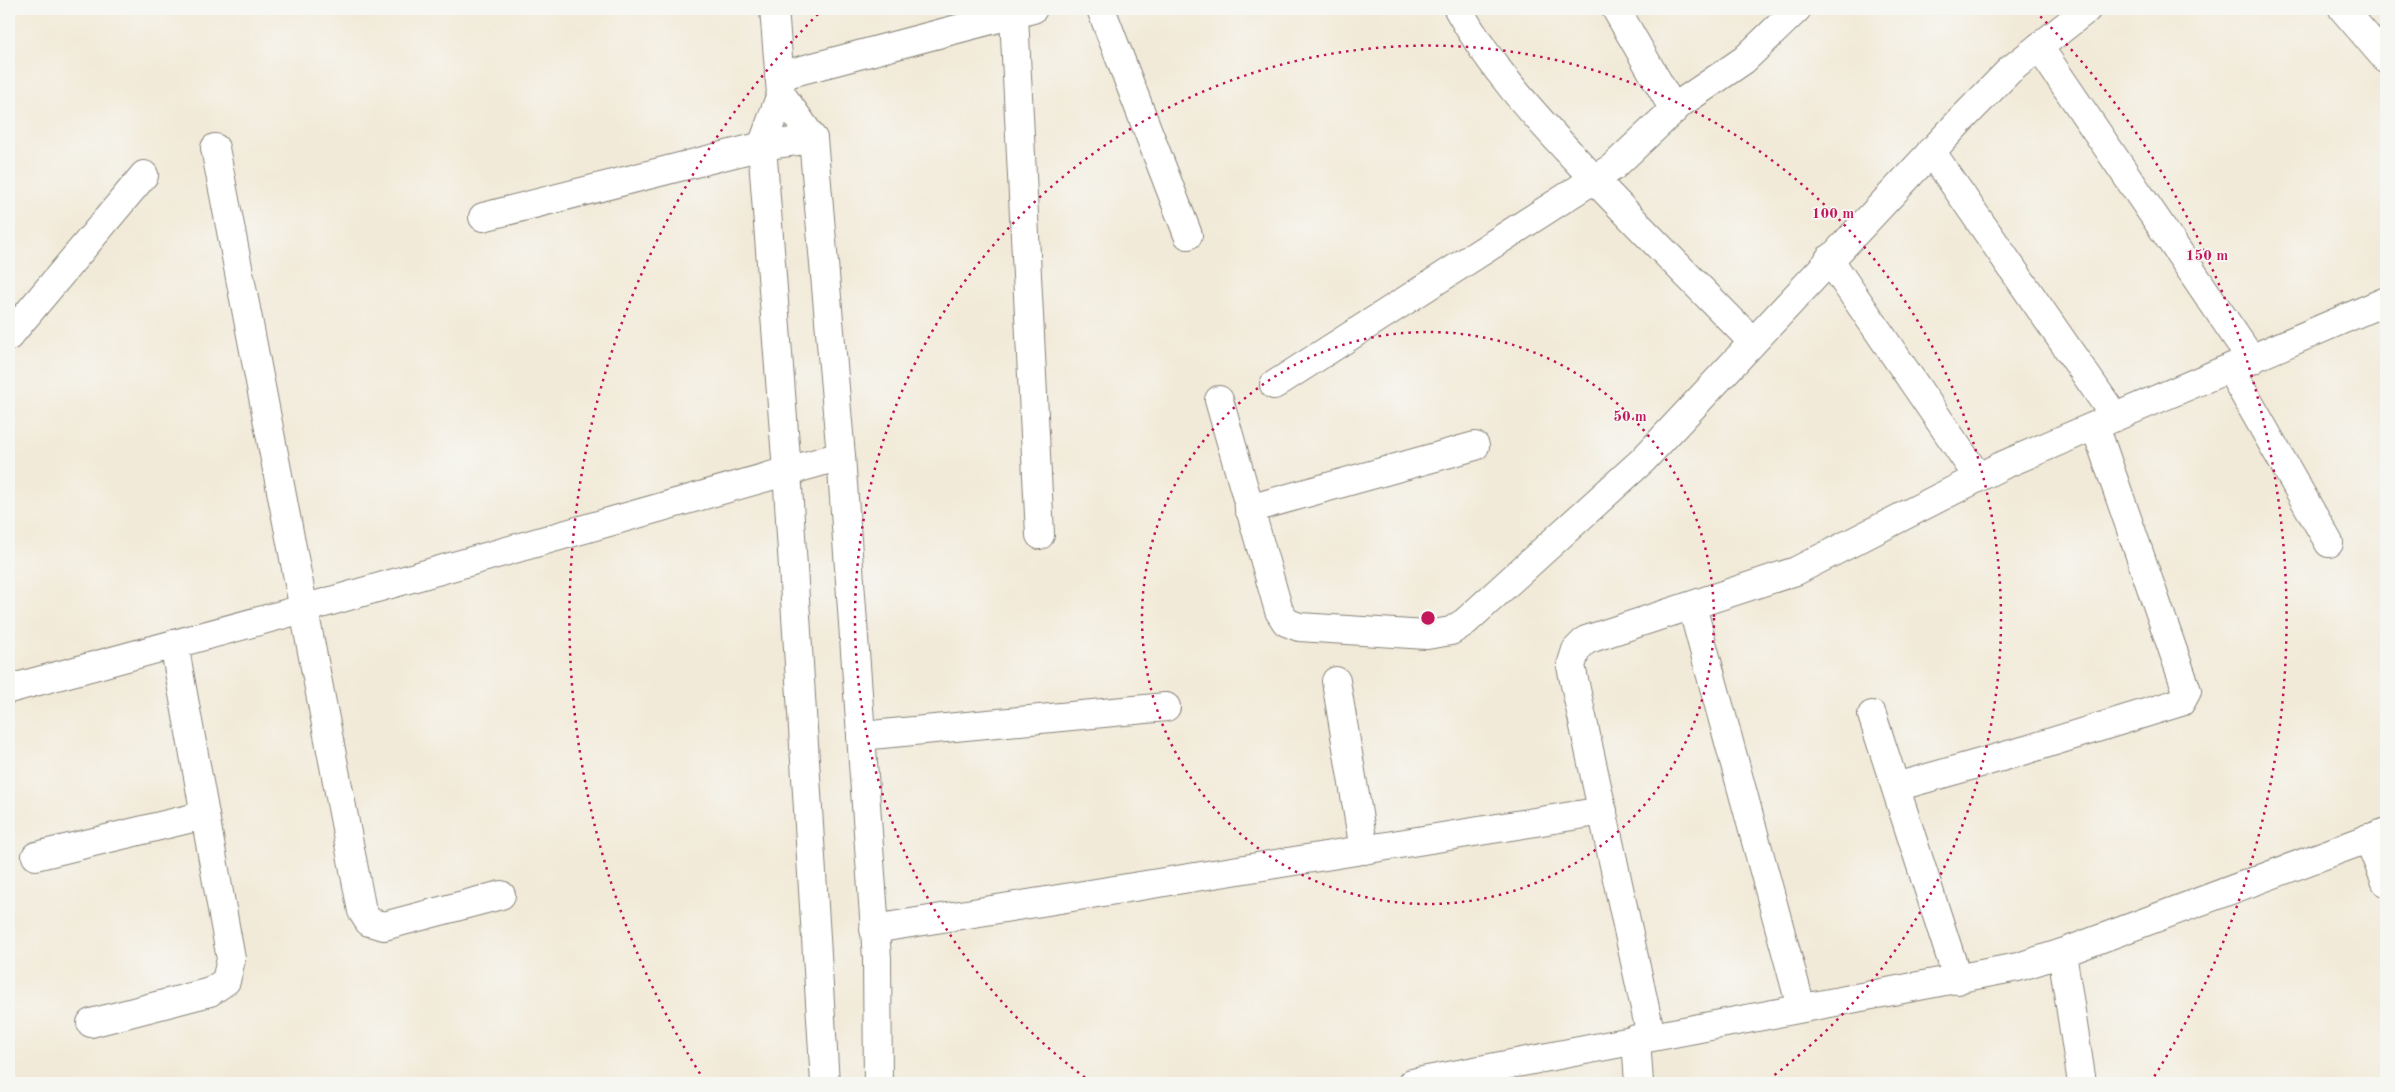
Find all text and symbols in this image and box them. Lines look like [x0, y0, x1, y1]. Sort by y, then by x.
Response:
text: 100 m [1812, 207, 1854, 222]
text: 150 m [2186, 249, 2228, 264]
text: 50 m [1613, 410, 1647, 425]
centre of rings [1419, 609, 1437, 627]

